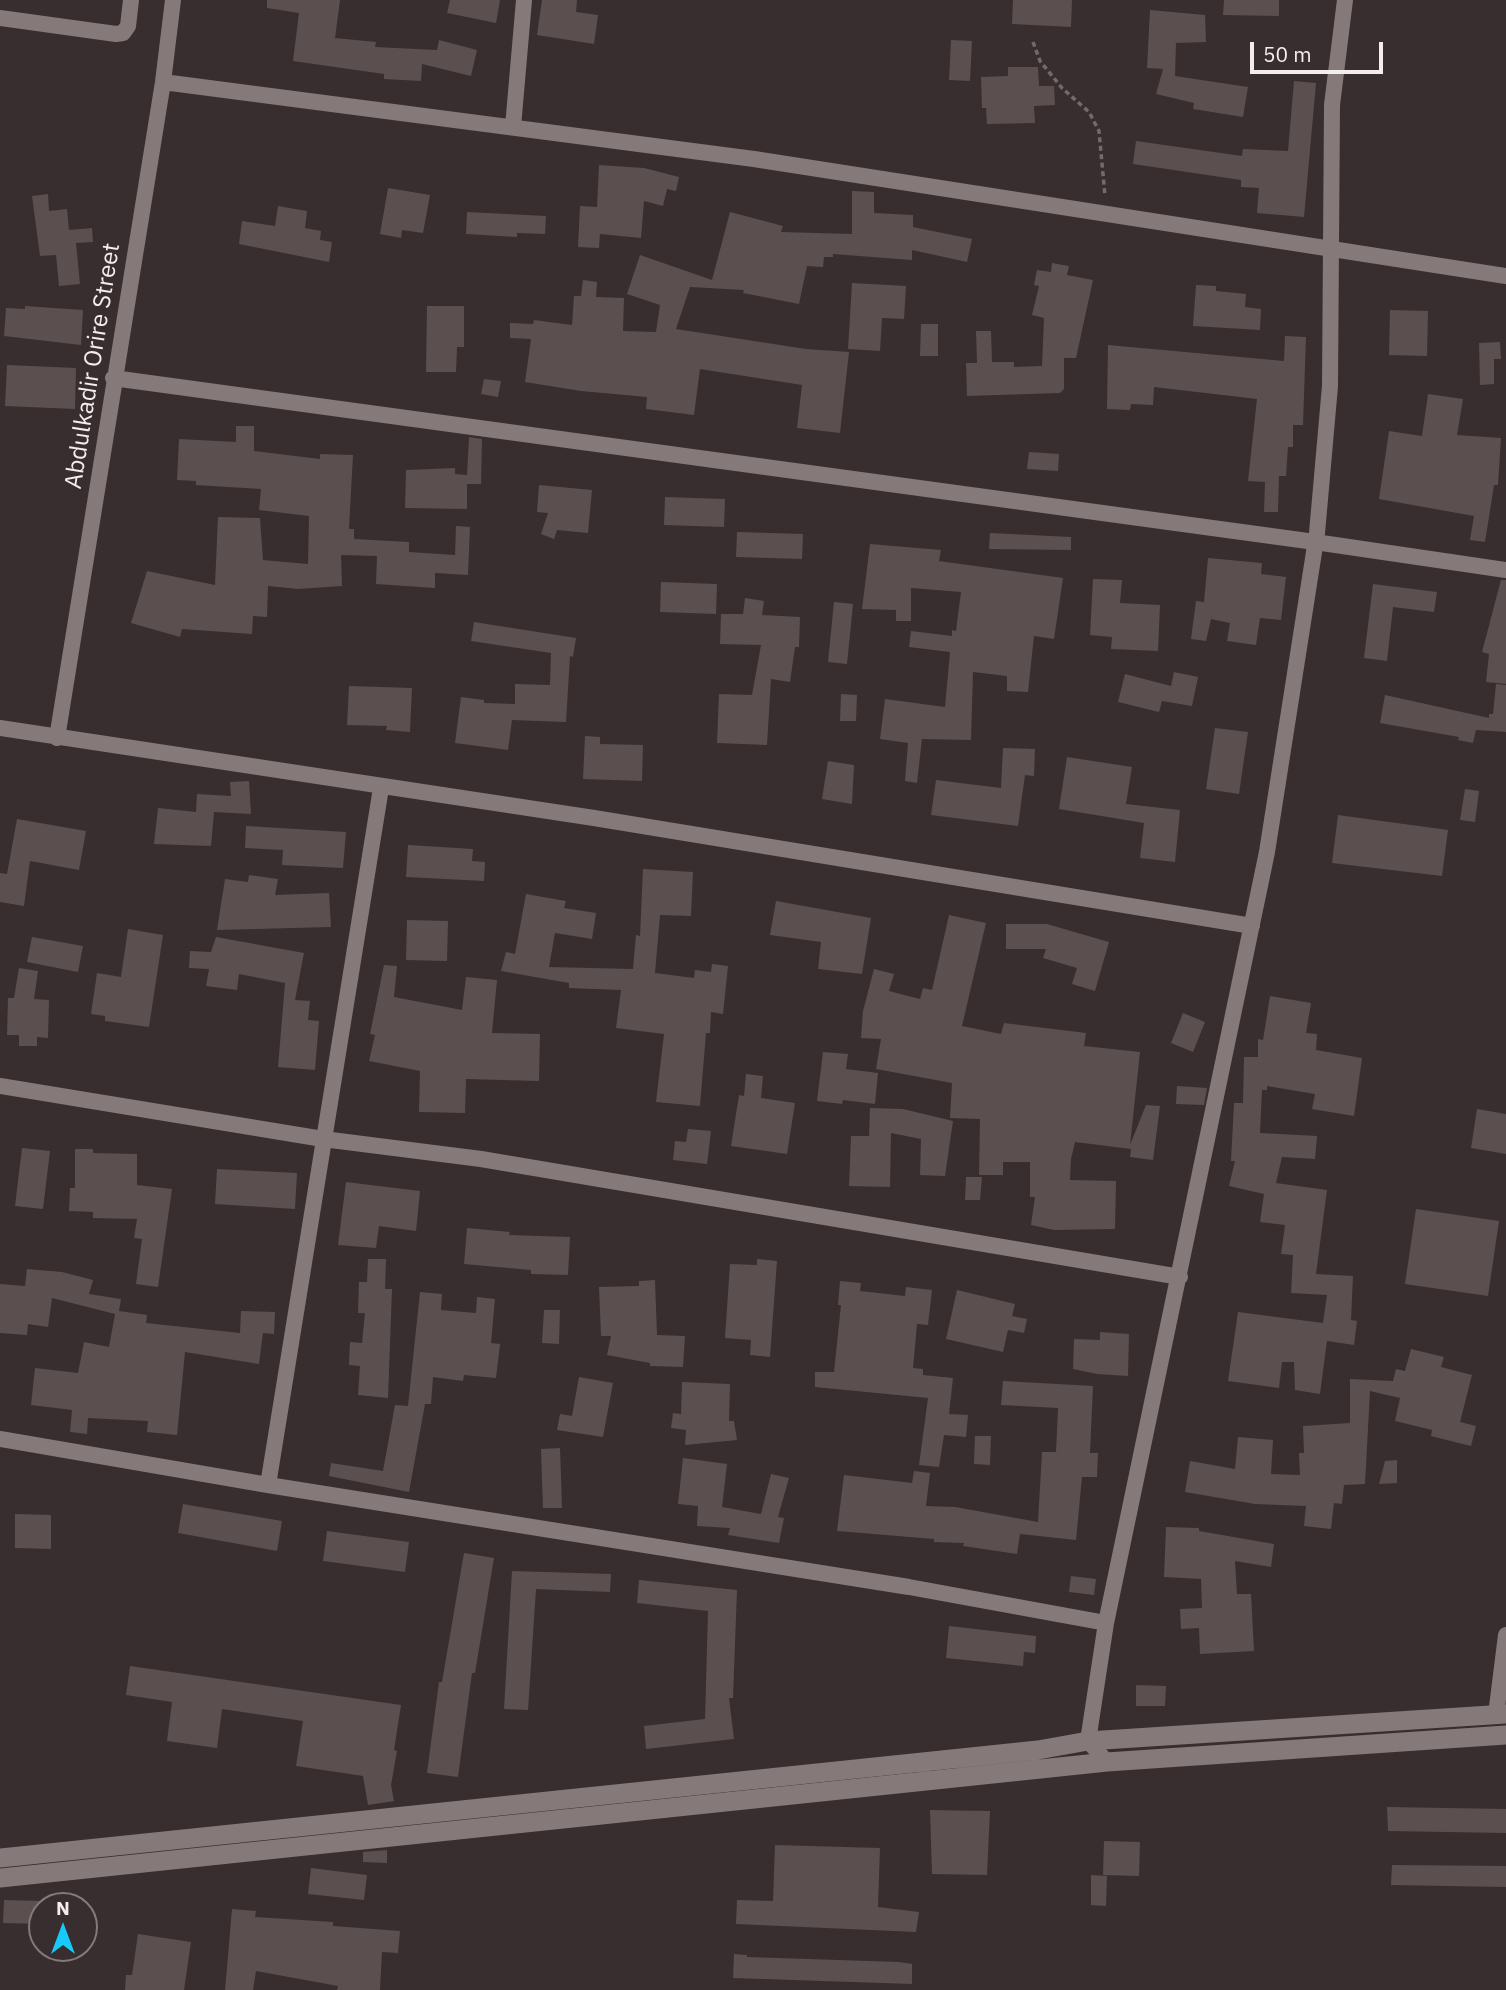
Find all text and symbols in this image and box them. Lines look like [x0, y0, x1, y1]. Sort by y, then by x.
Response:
scale bar [1254, 28, 1387, 72]
text: 50 m [1263, 40, 1312, 68]
street label: Abdulkadir Orire Street [59, 241, 127, 491]
north arrow [28, 1892, 98, 1962]
text: N [56, 1896, 70, 1920]

